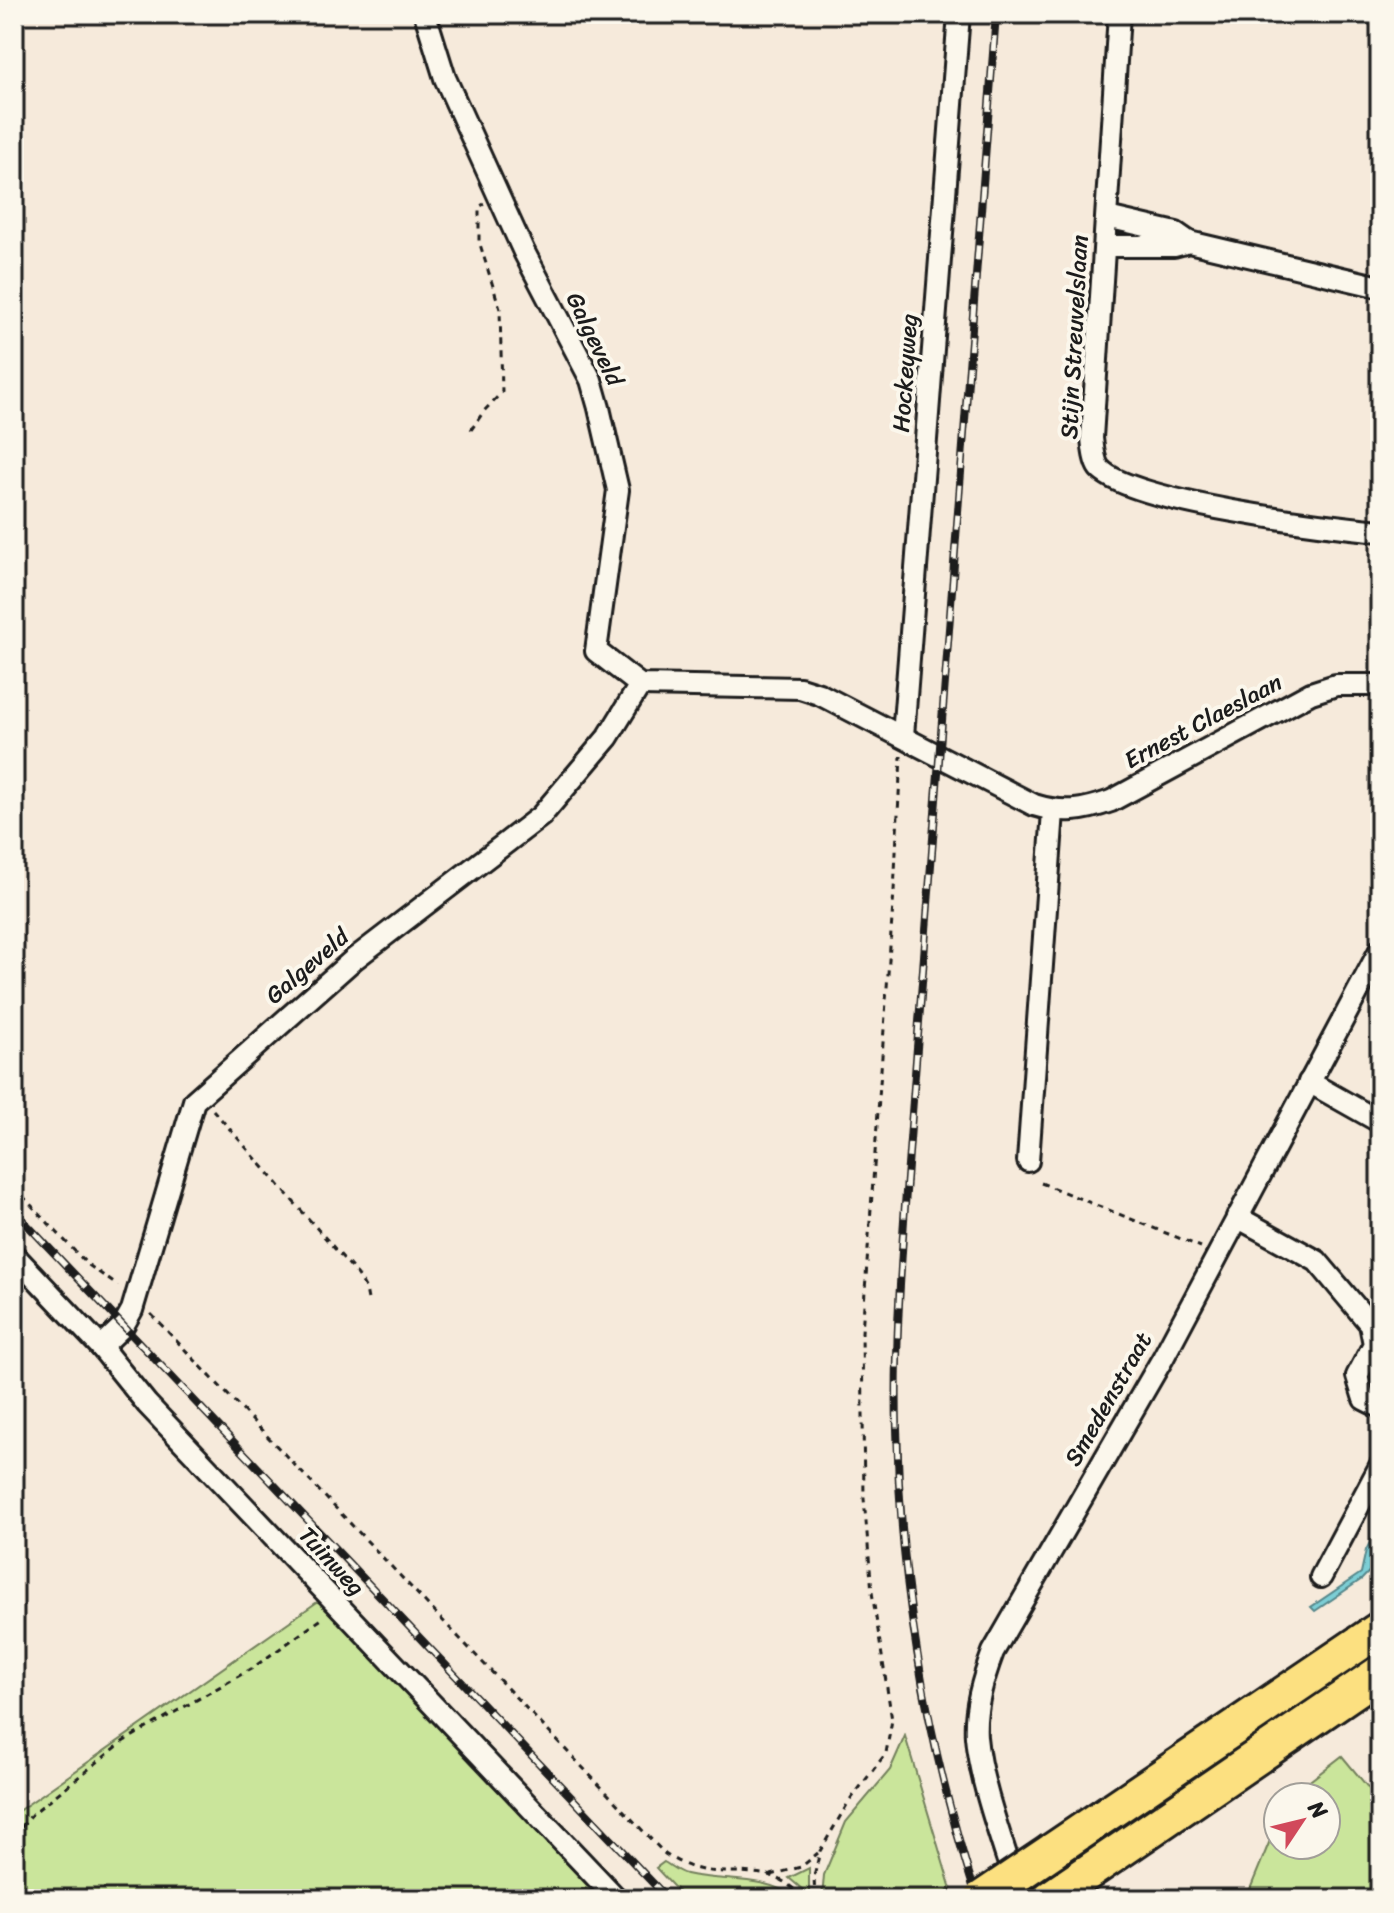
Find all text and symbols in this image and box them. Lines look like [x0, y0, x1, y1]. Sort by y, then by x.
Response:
street label: Stijn Streuvelslaan [1048, 234, 1100, 440]
street label: Galgeveld [554, 285, 636, 395]
street label: Hockeyweg [880, 312, 930, 434]
street label: Ernest Claeslaan [1116, 662, 1290, 780]
street label: Galgeveld [255, 916, 360, 1015]
street label: Smedenstraat [1052, 1324, 1164, 1474]
street label: Tuinweg [288, 1516, 376, 1606]
north arrow [1262, 1781, 1342, 1861]
text: N [1297, 1792, 1339, 1828]

